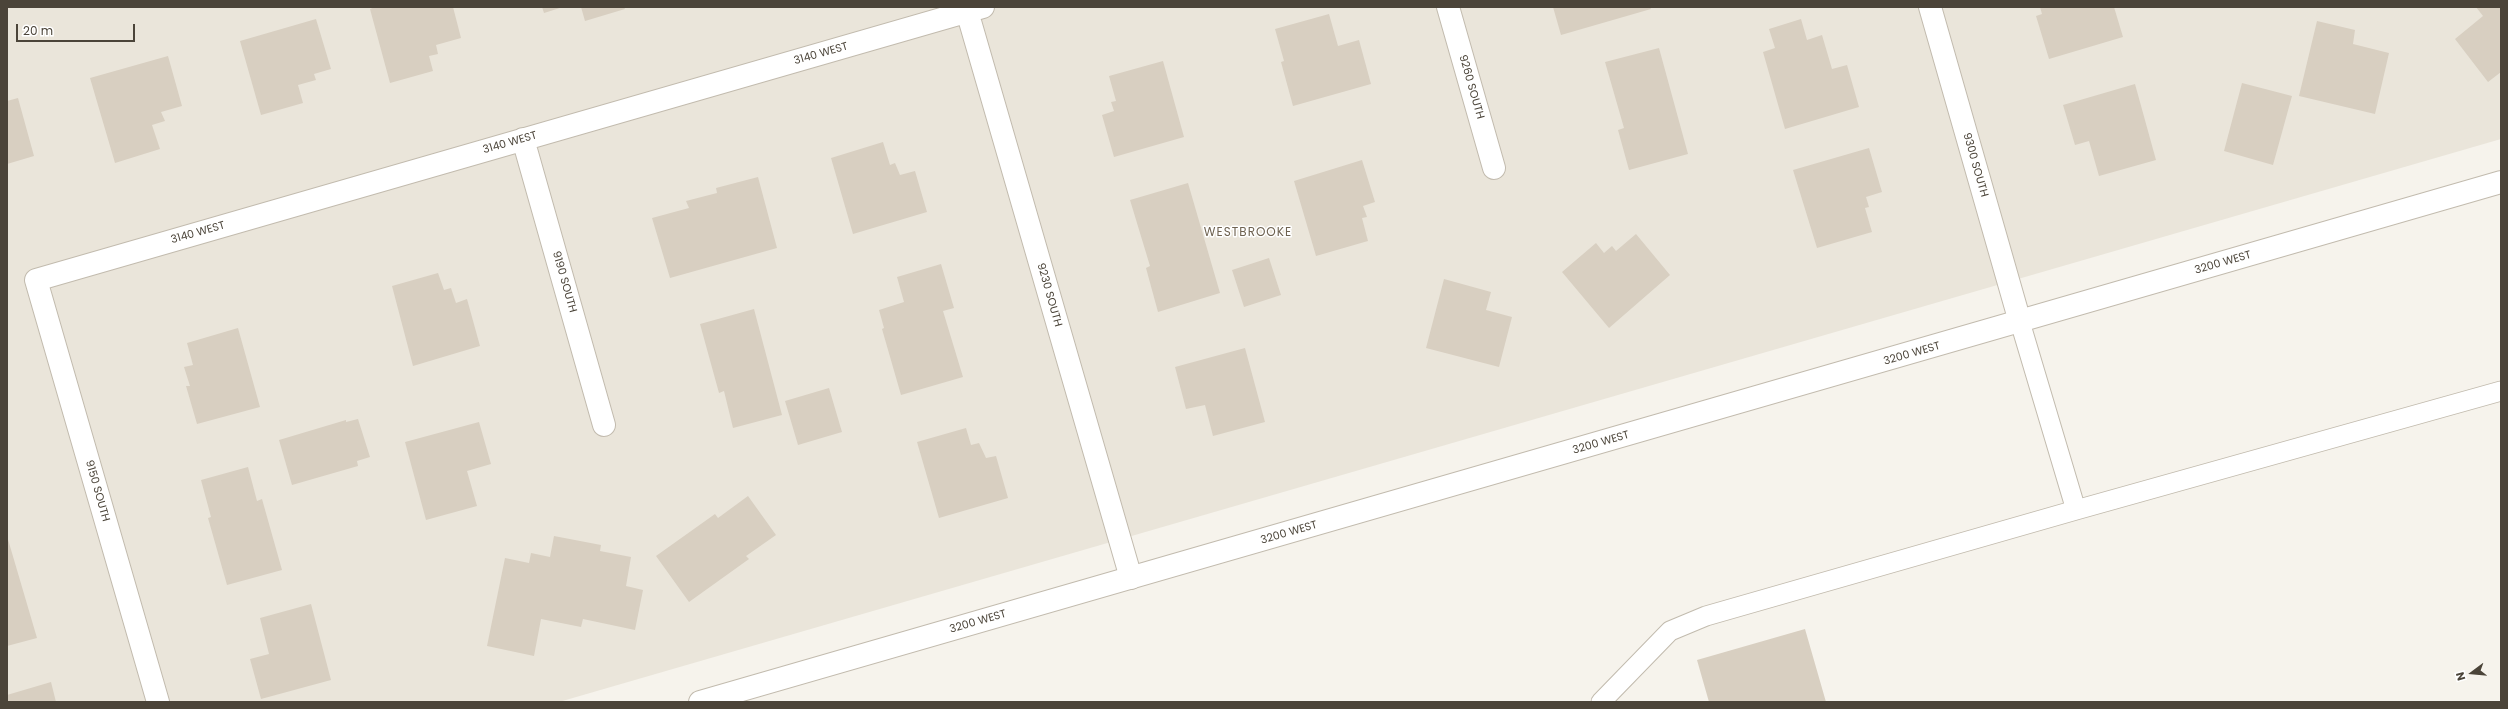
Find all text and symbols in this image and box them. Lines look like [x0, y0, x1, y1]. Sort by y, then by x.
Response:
scale bar [18, 16, 137, 42]
text: 20 m [23, 22, 53, 39]
street label: 3140 WEST [792, 40, 850, 68]
street label: 9260 SOUTH [1456, 53, 1486, 121]
street label: 3140 WEST [481, 129, 539, 157]
street label: 9300 SOUTH [1960, 131, 1990, 199]
street label: 3140 WEST [169, 219, 227, 247]
district label: WESTBROOKE [1204, 226, 1292, 240]
street label: 3200 WEST [2193, 249, 2253, 277]
street label: 9190 SOUTH [549, 250, 579, 314]
street label: 9230 SOUTH [1034, 262, 1064, 328]
street label: 3200 WEST [1882, 340, 1942, 368]
street label: 3200 WEST [1571, 429, 1631, 457]
street label: 9150 SOUTH [82, 459, 112, 523]
street label: 3200 WEST [1259, 519, 1319, 547]
street label: 3200 WEST [948, 608, 1008, 636]
north arrow [2452, 653, 2492, 693]
text: N [2452, 670, 2469, 682]

